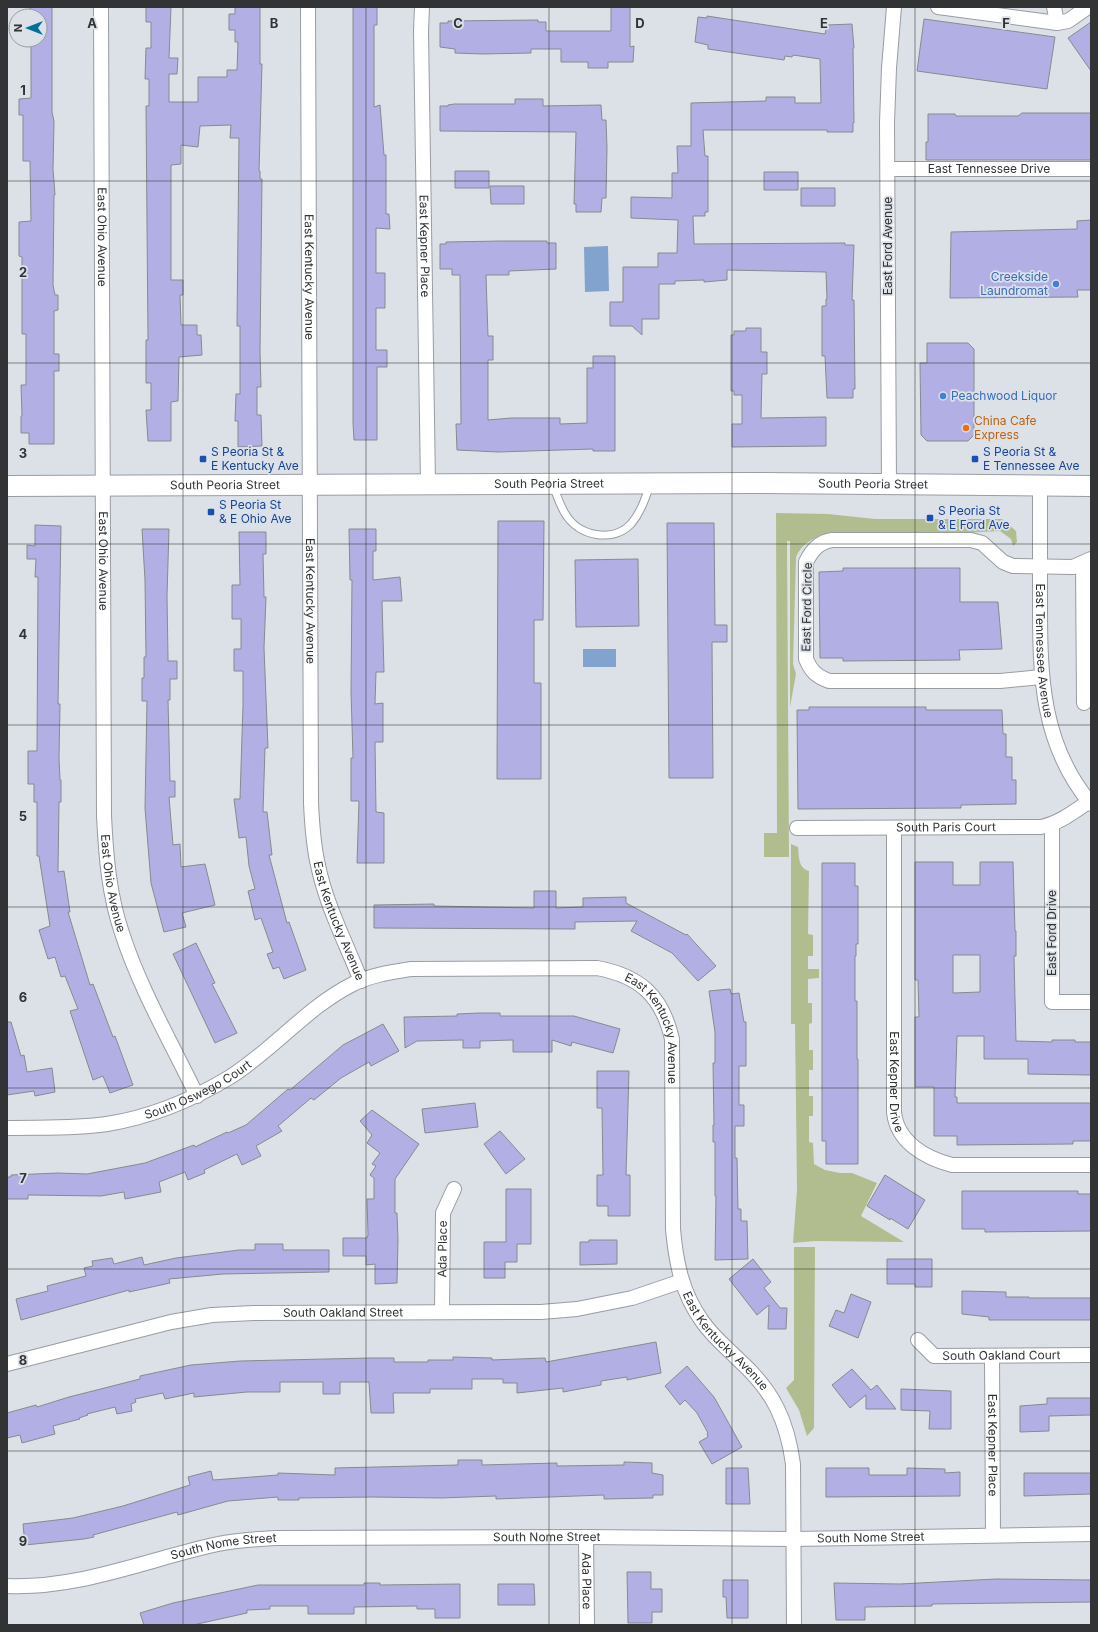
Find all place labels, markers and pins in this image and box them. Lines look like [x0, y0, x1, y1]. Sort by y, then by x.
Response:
place label: Creekside Laundromat [980, 269, 1048, 298]
marker: Creekside Laundromat [1051, 279, 1061, 289]
place label: Peachwood Liquor [951, 388, 1057, 403]
marker: Peachwood Liquor [938, 391, 948, 401]
place label: China Cafe Express [974, 413, 1037, 442]
marker: China Cafe Express [961, 423, 971, 433]
place label: S Peoria St & E Kentucky Ave [211, 444, 299, 473]
place label: S Peoria St & E Tennessee Ave [983, 444, 1080, 473]
marker: S Peoria St & E Kentucky Ave [198, 454, 208, 464]
marker: S Peoria St & E Tennessee Ave [970, 454, 980, 464]
place label: S Peoria St & E Ohio Ave [219, 497, 291, 526]
place label: S Peoria St & E Ford Ave [938, 503, 1010, 532]
marker: S Peoria St & E Ohio Ave [206, 507, 216, 517]
marker: S Peoria St & E Ford Ave [925, 513, 935, 523]

